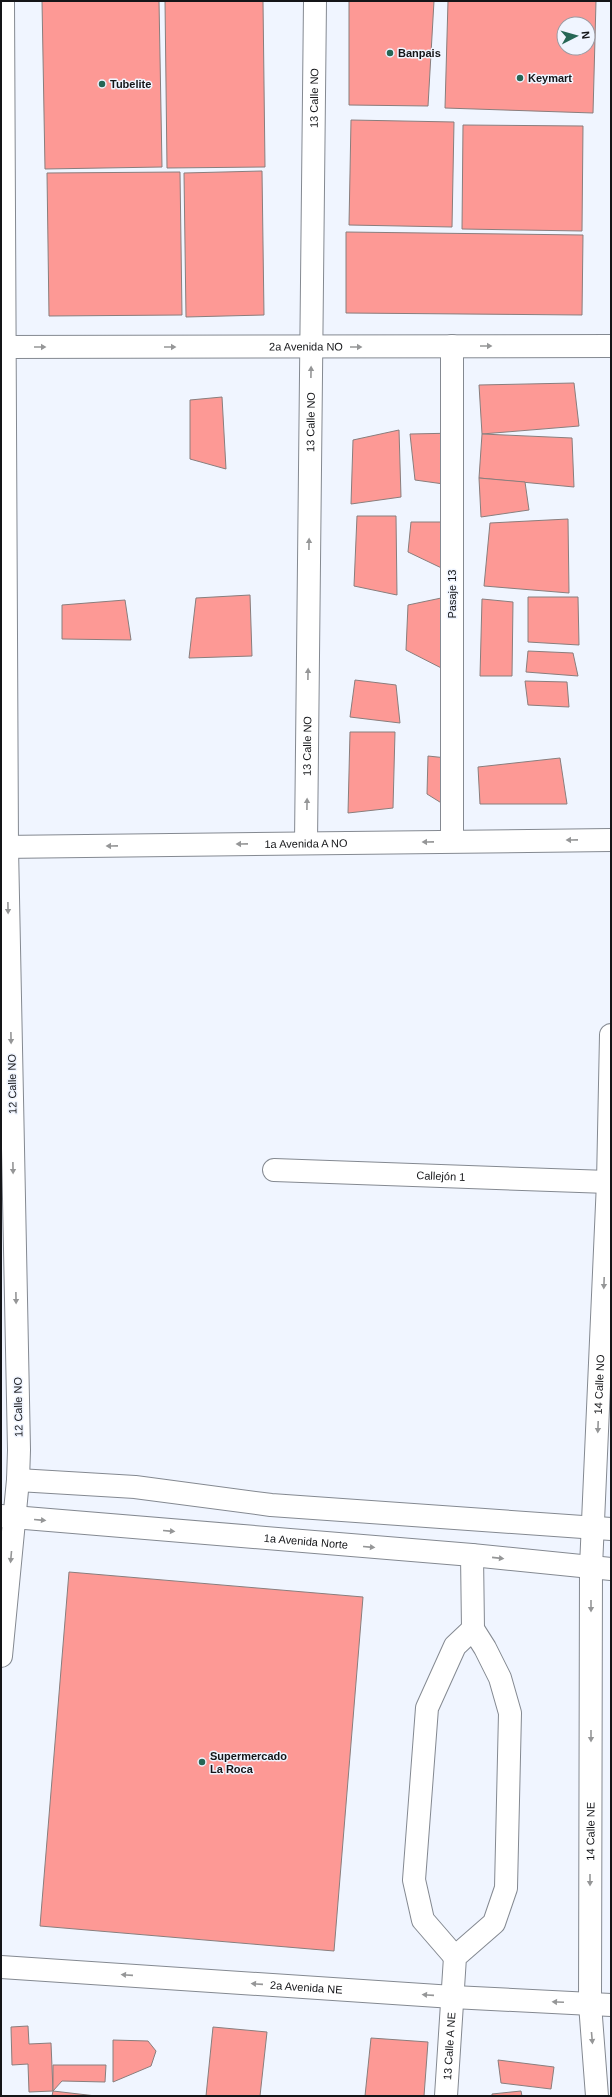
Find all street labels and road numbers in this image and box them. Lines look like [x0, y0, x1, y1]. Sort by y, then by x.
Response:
street label: 13 Calle NO [308, 68, 320, 128]
street label: 2a Avenida NO [269, 340, 343, 353]
street label: 13 Calle NO [304, 392, 317, 452]
street label: Pasaje 13 [446, 570, 458, 618]
street label: 13 Calle NO [301, 716, 313, 776]
street label: 1a Avenida A NO [264, 837, 348, 850]
street label: 12 Calle NO [5, 1054, 19, 1114]
street label: Callejón 1 [416, 1169, 466, 1183]
street label: 14 Calle NO [592, 1354, 606, 1415]
street label: 12 Calle NO [11, 1377, 25, 1437]
street label: 1a Avenida Norte [263, 1532, 348, 1551]
street label: 14 Calle NE [584, 1802, 596, 1861]
street label: 2a Avenida NE [270, 1979, 343, 1996]
street label: 13 Calle A NE [441, 2012, 457, 2080]

